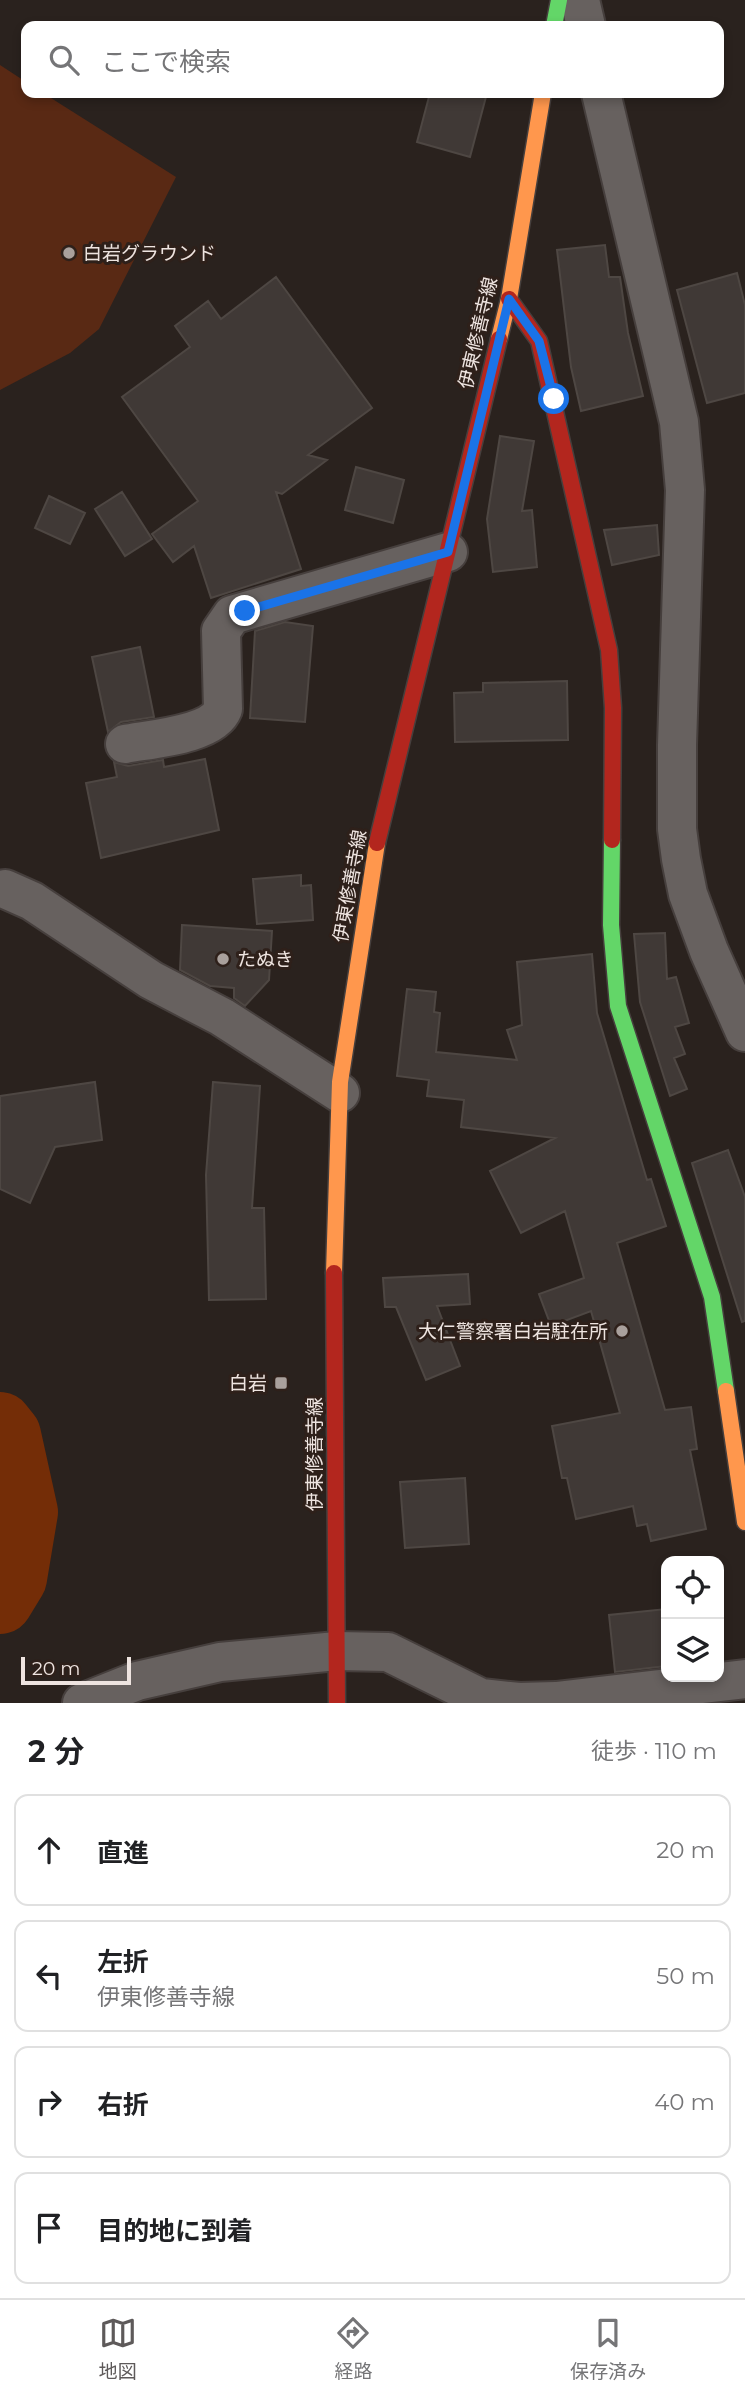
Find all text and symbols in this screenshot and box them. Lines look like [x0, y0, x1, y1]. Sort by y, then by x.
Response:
search box [21, 21, 724, 98]
icon: search [45, 41, 83, 79]
text: ここで検索 [101, 46, 231, 78]
place label: 白岩グラウンド [83, 242, 216, 265]
marker: 白岩グラウンド [61, 245, 77, 261]
street label: 伊東修善寺線 [454, 275, 502, 391]
route start [538, 383, 569, 414]
route end [229, 595, 260, 626]
street label: 伊東修善寺線 [329, 828, 371, 944]
place label: たぬき [237, 948, 294, 971]
marker: たぬき [215, 951, 231, 967]
place label: 大仁警察署白岩駐在所 [418, 1320, 608, 1343]
marker: 大仁警察署白岩駐在所 [614, 1323, 630, 1339]
place label: 白岩 [229, 1372, 267, 1395]
marker: 白岩 [273, 1375, 289, 1391]
street label: 伊東修善寺線 [303, 1397, 326, 1511]
map controls [661, 1556, 724, 1682]
button: locate [661, 1556, 724, 1619]
button: layers [661, 1619, 724, 1682]
scale bar [21, 1654, 131, 1686]
text: 20 m [32, 1657, 80, 1680]
text: 2 分 [28, 1733, 84, 1770]
text: 徒歩 · 110 m [591, 1737, 717, 1765]
icon: ahead [30, 1831, 68, 1869]
text: 20 m [656, 1836, 715, 1864]
text: 直進 [97, 1837, 149, 1869]
text: 左折 [97, 1946, 149, 1978]
icon: left [30, 1957, 68, 1995]
text: 50 m [656, 1962, 715, 1990]
text: 伊東修善寺線 [97, 1983, 235, 2011]
icon: right [30, 2083, 68, 2121]
text: 40 m [654, 2088, 715, 2116]
text: 右折 [97, 2089, 149, 2121]
icon: arrive [30, 2209, 68, 2247]
text: 目的地に到着 [97, 2215, 253, 2247]
tab: 地図 [99, 2314, 137, 2383]
tab: 経路 [334, 2314, 372, 2383]
tab: 保存済み [570, 2314, 646, 2383]

